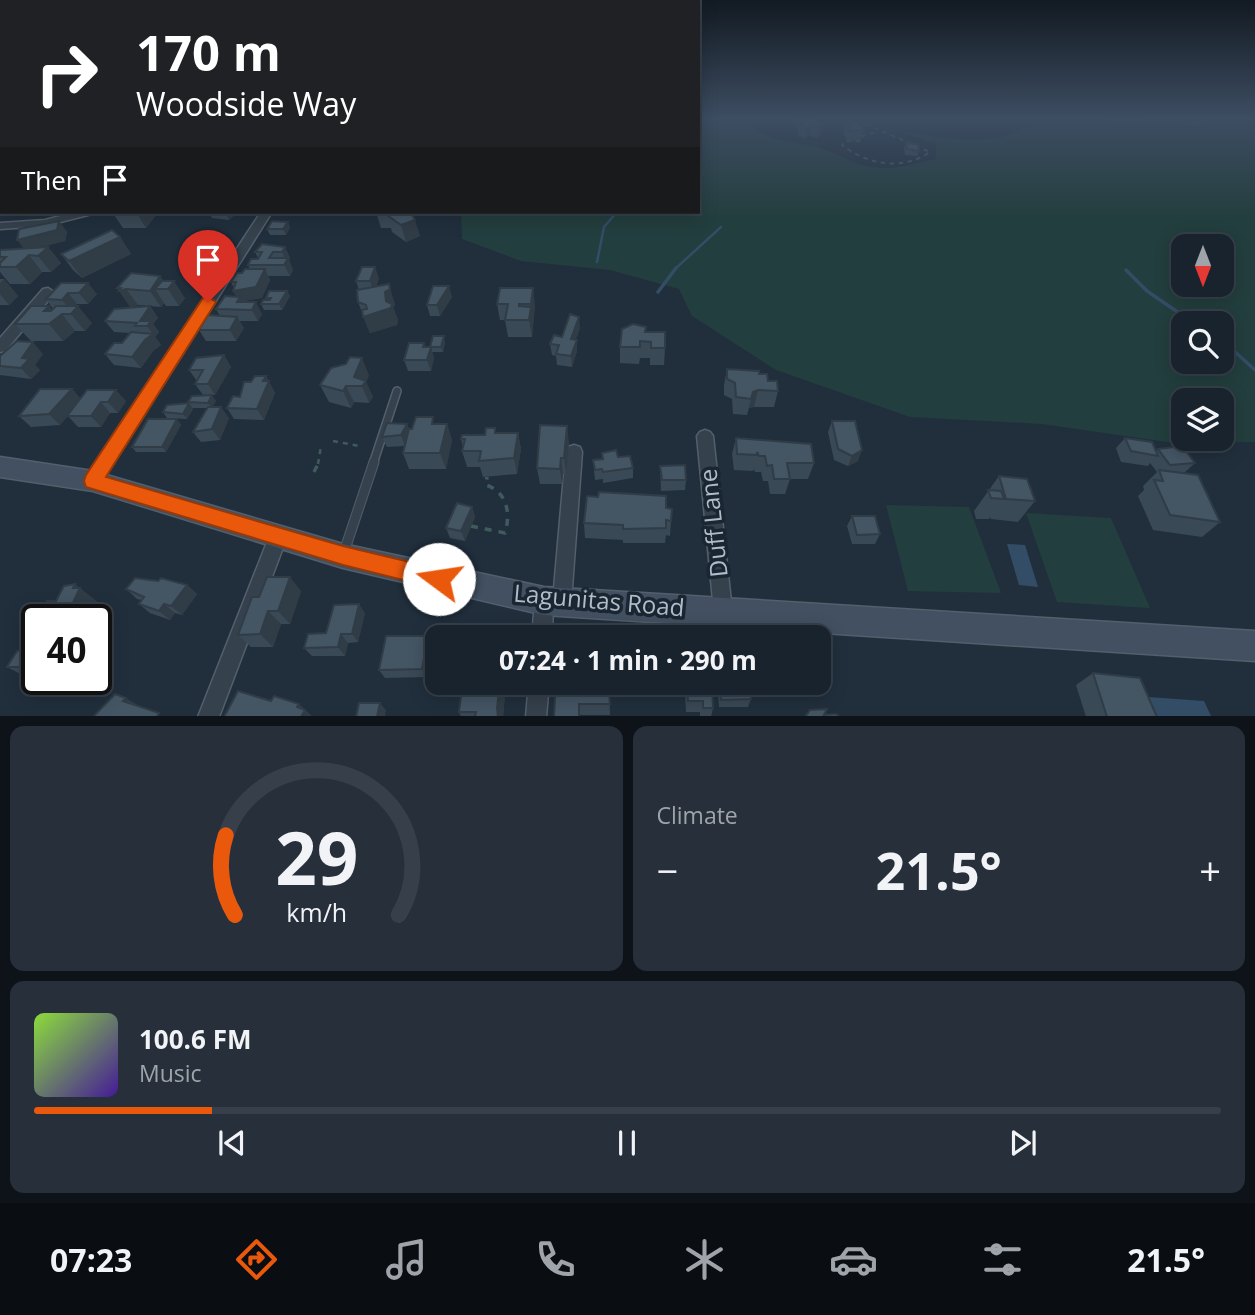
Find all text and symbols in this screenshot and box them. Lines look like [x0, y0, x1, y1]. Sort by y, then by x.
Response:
text: 170 m [136, 19, 281, 85]
icon: right [21, 28, 112, 119]
text: Woodside Way [136, 82, 356, 125]
icon: arrive [96, 161, 134, 199]
text: Then [21, 162, 82, 198]
pin [178, 230, 238, 302]
north arrow [1171, 234, 1234, 298]
map controls [1171, 234, 1234, 451]
icon: arrive [189, 241, 227, 279]
button: search [1171, 311, 1234, 374]
button: layers [1171, 388, 1234, 451]
street label: Duff Lane [690, 467, 735, 579]
position arrow [402, 542, 476, 616]
street label: Lagunitas Road [512, 576, 686, 623]
speed limit sign: 40 [21, 604, 112, 695]
text: 07:24 · 1 min · 290 m [499, 642, 757, 678]
text: Climate [657, 799, 738, 831]
text: 29 [275, 807, 358, 906]
text: 21.5° [876, 834, 1002, 905]
text: − [657, 844, 678, 896]
text: + [1199, 844, 1221, 896]
text: km/h [286, 894, 347, 928]
text: 100.6 FM [139, 1021, 251, 1057]
text: Music [139, 1057, 202, 1089]
icon: previous [213, 1124, 251, 1162]
icon: pause [608, 1124, 646, 1162]
icon: next [1004, 1124, 1042, 1162]
icon: directions [232, 1235, 281, 1284]
icon: music [382, 1235, 431, 1284]
icon: phone [531, 1235, 580, 1284]
icon: climate [680, 1235, 729, 1284]
icon: car [829, 1235, 878, 1284]
icon: filters [978, 1235, 1027, 1284]
text: 07:23 [50, 1238, 132, 1281]
text: 21.5° [1127, 1238, 1205, 1281]

